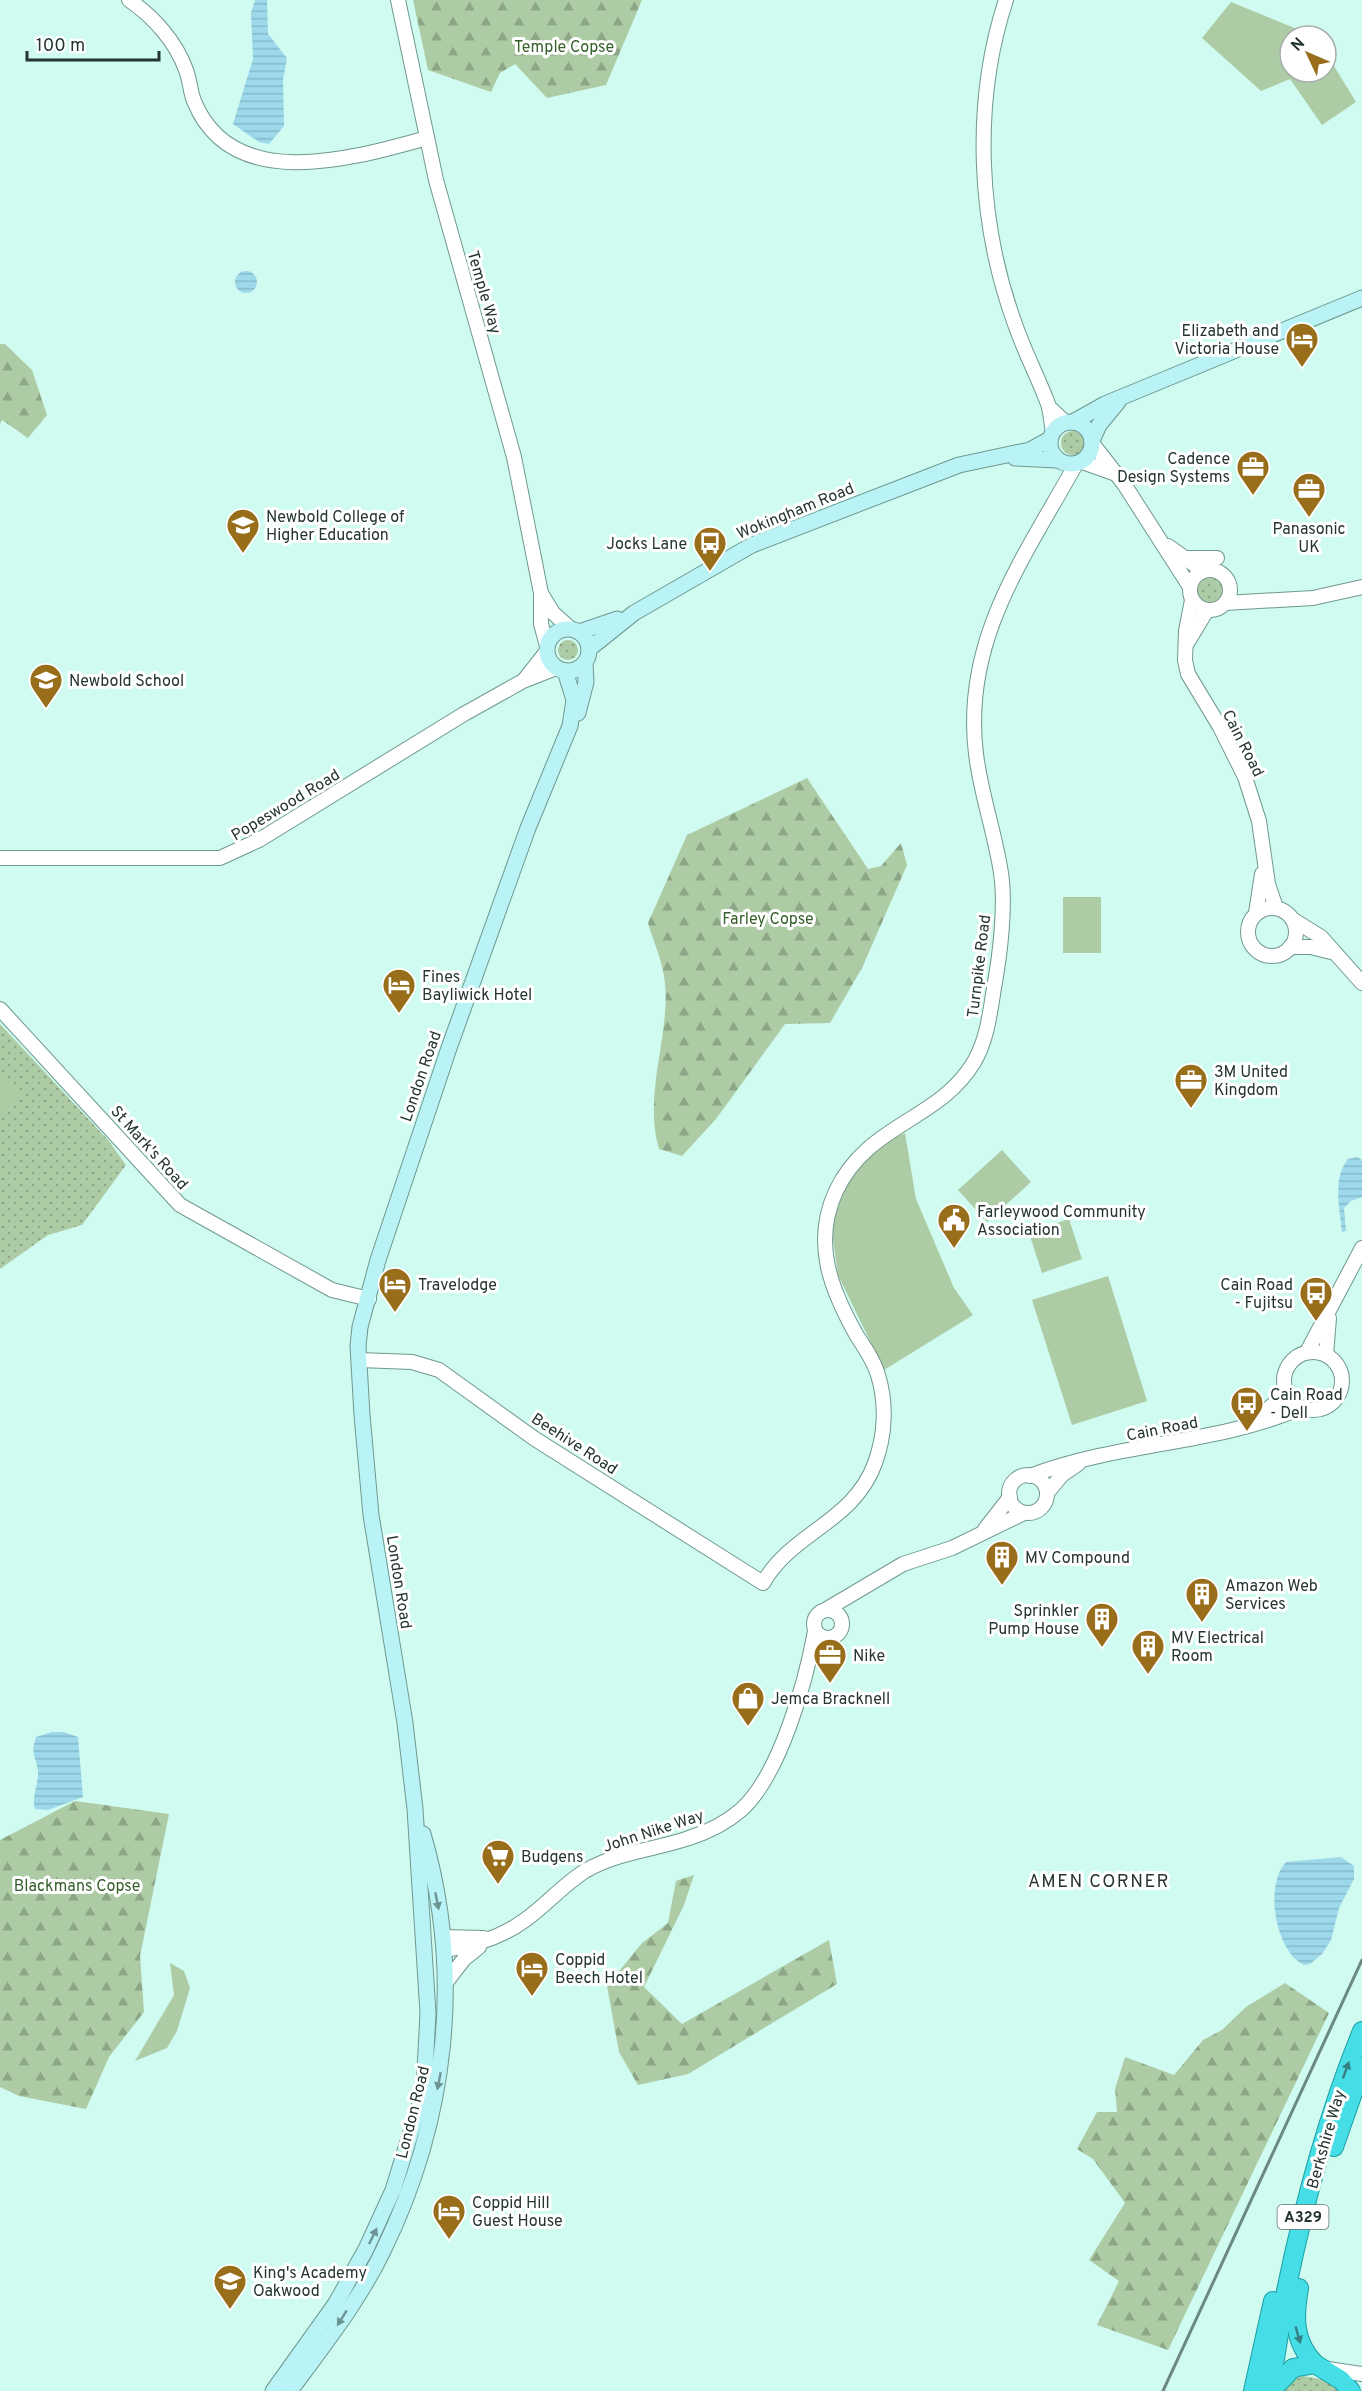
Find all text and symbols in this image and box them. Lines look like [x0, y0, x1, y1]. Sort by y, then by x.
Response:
scale bar [27, 24, 159, 62]
north arrow [1278, 24, 1338, 84]
text: N [1287, 34, 1310, 56]
text: 100 m [36, 35, 85, 58]
park label: Temple Copse [514, 38, 614, 58]
street label: Temple Way [462, 249, 504, 336]
hotel icon: Elizabeth and Victoria House [1284, 321, 1320, 368]
place label: Elizabeth and Victoria House [1174, 322, 1279, 360]
office icon: Cadence Design Systems [1235, 449, 1271, 496]
place label: Cadence Design Systems [1117, 450, 1230, 488]
office icon: Panasonic UK [1291, 471, 1327, 518]
street label: Wokingham Road [734, 479, 857, 545]
school or university icon: Newbold College of Higher Education [225, 507, 261, 554]
place label: Newbold College of Higher Education [266, 508, 405, 546]
place label: Panasonic UK [1272, 520, 1346, 558]
bus stop icon: Jocks Lane [692, 525, 728, 572]
place label: Jocks Lane [606, 535, 687, 555]
school or university icon: Newbold School [28, 662, 64, 709]
place label: Newbold School [69, 672, 184, 692]
street label: Cain Road [1217, 707, 1268, 781]
street label: Popeswood Road [228, 765, 344, 846]
park label: Farley Copse [722, 910, 814, 930]
street label: Turnpike Road [964, 914, 996, 1019]
hotel icon: Fines Bayliwick Hotel [381, 967, 417, 1014]
place label: Fines Bayliwick Hotel [422, 968, 532, 1006]
street label: London Road [397, 1029, 447, 1125]
office icon: 3M United Kingdom [1173, 1062, 1209, 1109]
place label: 3M United Kingdom [1214, 1063, 1288, 1101]
street label: St Mark's Road [105, 1102, 192, 1195]
public building icon: Farleywood Community Association [936, 1202, 972, 1249]
place label: Farleywood Community Association [977, 1203, 1146, 1241]
hotel icon: Travelodge [377, 1266, 413, 1313]
bus stop icon: Cain Road - Fujitsu [1298, 1275, 1334, 1322]
place label: Travelodge [418, 1276, 497, 1296]
place label: Cain Road - Fujitsu [1220, 1276, 1293, 1314]
bus stop icon: Cain Road - Dell [1229, 1385, 1265, 1432]
place label: Cain Road - Dell [1270, 1386, 1343, 1424]
street label: Beehive Road [527, 1409, 621, 1480]
street label: Cain Road [1125, 1413, 1200, 1447]
street label: London Road [381, 1534, 415, 1631]
building icon: MV Compound [984, 1539, 1020, 1586]
place label: MV Compound [1025, 1549, 1130, 1569]
building icon: Amazon Web Services [1184, 1576, 1220, 1623]
place label: Amazon Web Services [1225, 1577, 1318, 1615]
building icon: Sprinkler Pump House [1084, 1601, 1120, 1648]
place label: Sprinkler Pump House [988, 1602, 1079, 1640]
building icon: MV Electrical Room [1130, 1628, 1166, 1675]
place label: MV Electrical Room [1171, 1629, 1264, 1667]
office icon: Nike [812, 1637, 848, 1684]
place label: Nike [853, 1647, 885, 1667]
shop icon: Jemca Bracknell [730, 1680, 766, 1727]
place label: Jemca Bracknell [771, 1690, 890, 1710]
street label: John Nike Way [601, 1806, 707, 1858]
supermarket icon: Budgens [480, 1838, 516, 1885]
place label: Budgens [521, 1848, 584, 1868]
district label: AMEN CORNER [1028, 1871, 1170, 1894]
park label: Blackmans Copse [14, 1877, 140, 1897]
one-way arrow [433, 1892, 442, 1911]
hotel icon: Coppid Beech Hotel [514, 1950, 550, 1997]
place label: Coppid Beech Hotel [555, 1951, 643, 1989]
one-way arrow [1342, 2061, 1351, 2079]
street label: London Road [393, 2064, 435, 2161]
one-way arrow [434, 2071, 443, 2090]
street label: Berkshire Way [1303, 2088, 1351, 2191]
hotel icon: Coppid Hill Guest House [431, 2193, 467, 2240]
place label: Coppid Hill Guest House [472, 2194, 563, 2232]
road number: A329 [1278, 2205, 1328, 2229]
one-way arrow [368, 2228, 377, 2245]
school or university icon: King's Academy Oakwood [212, 2263, 248, 2310]
place label: King's Academy Oakwood [253, 2264, 367, 2302]
one-way arrow [337, 2310, 348, 2326]
one-way arrow [1294, 2326, 1303, 2344]

